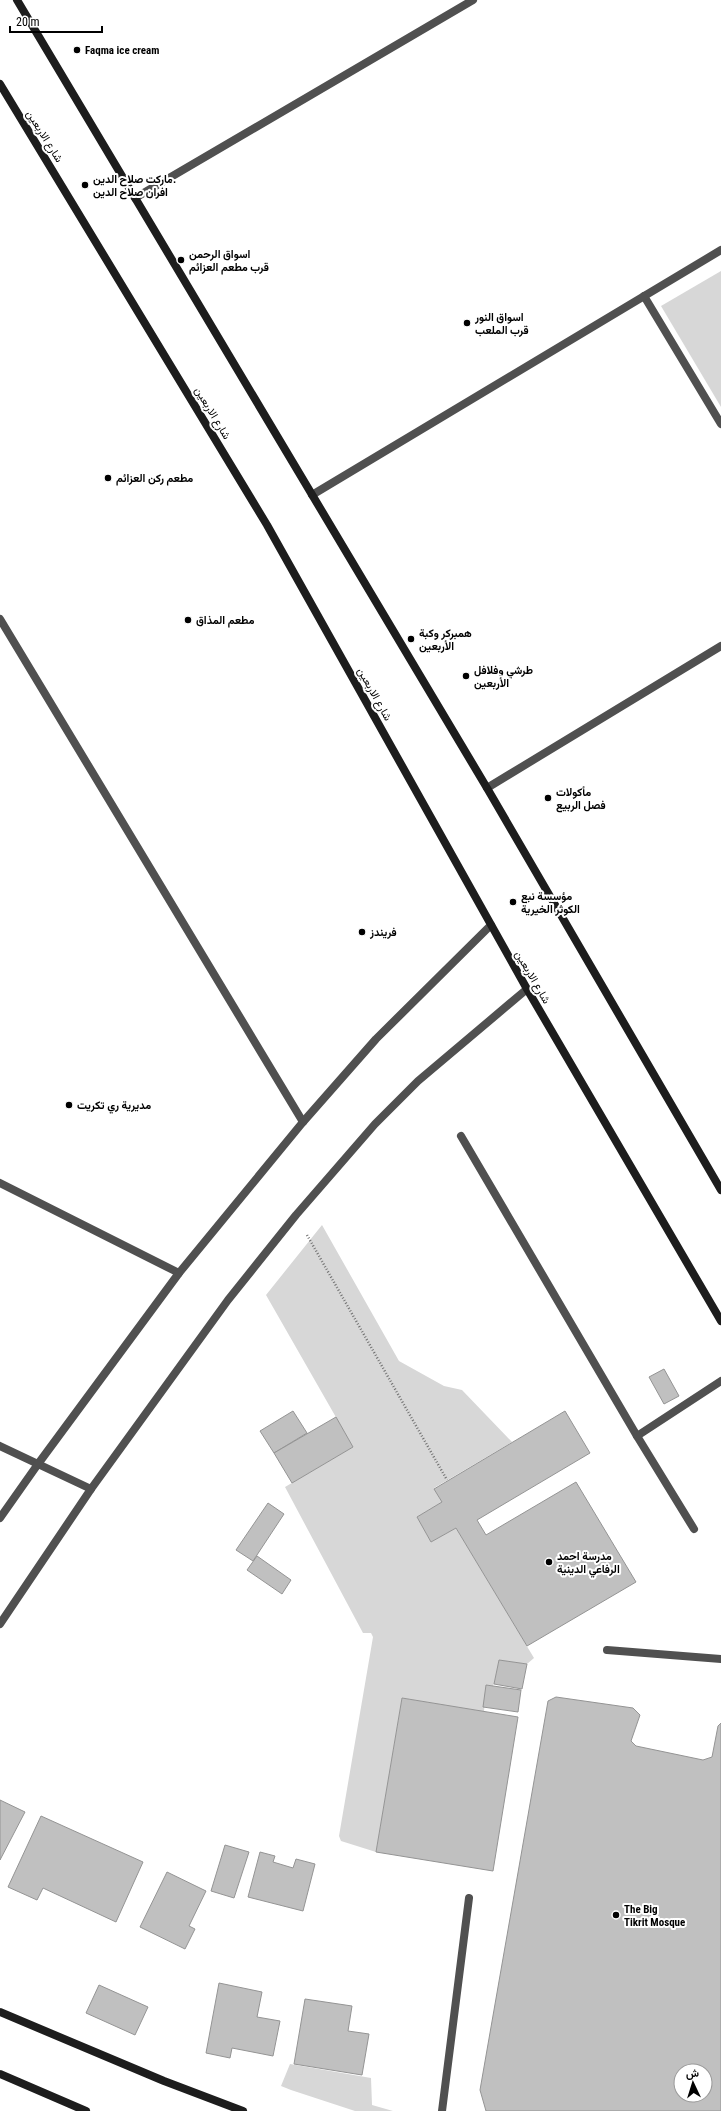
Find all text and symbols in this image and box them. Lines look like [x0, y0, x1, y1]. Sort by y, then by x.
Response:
scale bar [10, 8, 102, 34]
text: 20 m [16, 15, 40, 29]
place label: Faqma ice cream [85, 44, 159, 57]
marker: Faqma ice cream [72, 45, 82, 55]
street label: شارع الاربعين [23, 108, 66, 165]
place label: ماركت صلاح الدين. افران صلاح الدين [93, 173, 176, 200]
marker: ماركت صلاح الدين. افران صلاح الدين [80, 180, 90, 190]
place label: اسواق الرحمن قرب مطعم العزائم [189, 248, 269, 275]
marker: اسواق الرحمن قرب مطعم العزائم [176, 255, 186, 265]
place label: اسواق النور قرب الملعب [474, 311, 529, 337]
marker: اسواق النور قرب الملعب [462, 318, 472, 328]
street label: شارع الاربعين [191, 385, 233, 443]
place label: مطعم ركن العزائم [116, 472, 193, 486]
marker: مطعم ركن العزائم [103, 473, 113, 483]
place label: مطعم المذاق [196, 614, 254, 628]
marker: مطعم المذاق [183, 615, 193, 625]
place label: همبركر وكبة الأربعين [419, 627, 472, 653]
marker: همبركر وكبة الأربعين [406, 634, 416, 644]
place label: طرشي وفلافل الأربعين [474, 664, 533, 690]
street label: شارع الاربعين [354, 665, 395, 724]
marker: طرشي وفلافل الأربعين [461, 671, 471, 681]
place label: مأكولات فصل الربيع [556, 786, 606, 813]
marker: مأكولات فصل الربيع [543, 793, 553, 803]
place label: مؤسسة نبع الكوثر الخيرية [521, 890, 580, 916]
marker: مؤسسة نبع الكوثر الخيرية [508, 897, 518, 907]
place label: فريندز [369, 926, 397, 939]
marker: فريندز [357, 927, 367, 937]
street label: شارع الاربعين [511, 949, 553, 1007]
place label: مديرية ري تكريت [77, 1099, 151, 1114]
marker: مديرية ري تكريت [64, 1100, 74, 1110]
place label: مدرسة احمد الرفاعي الدينية [557, 1550, 620, 1578]
marker: مدرسة احمد الرفاعي الدينية [544, 1557, 554, 1567]
place label: The Big Tikrit Mosque [624, 1903, 685, 1929]
marker: The Big Tikrit Mosque [611, 1910, 621, 1920]
north arrow [673, 2063, 713, 2103]
text: ش [685, 2067, 699, 2080]

